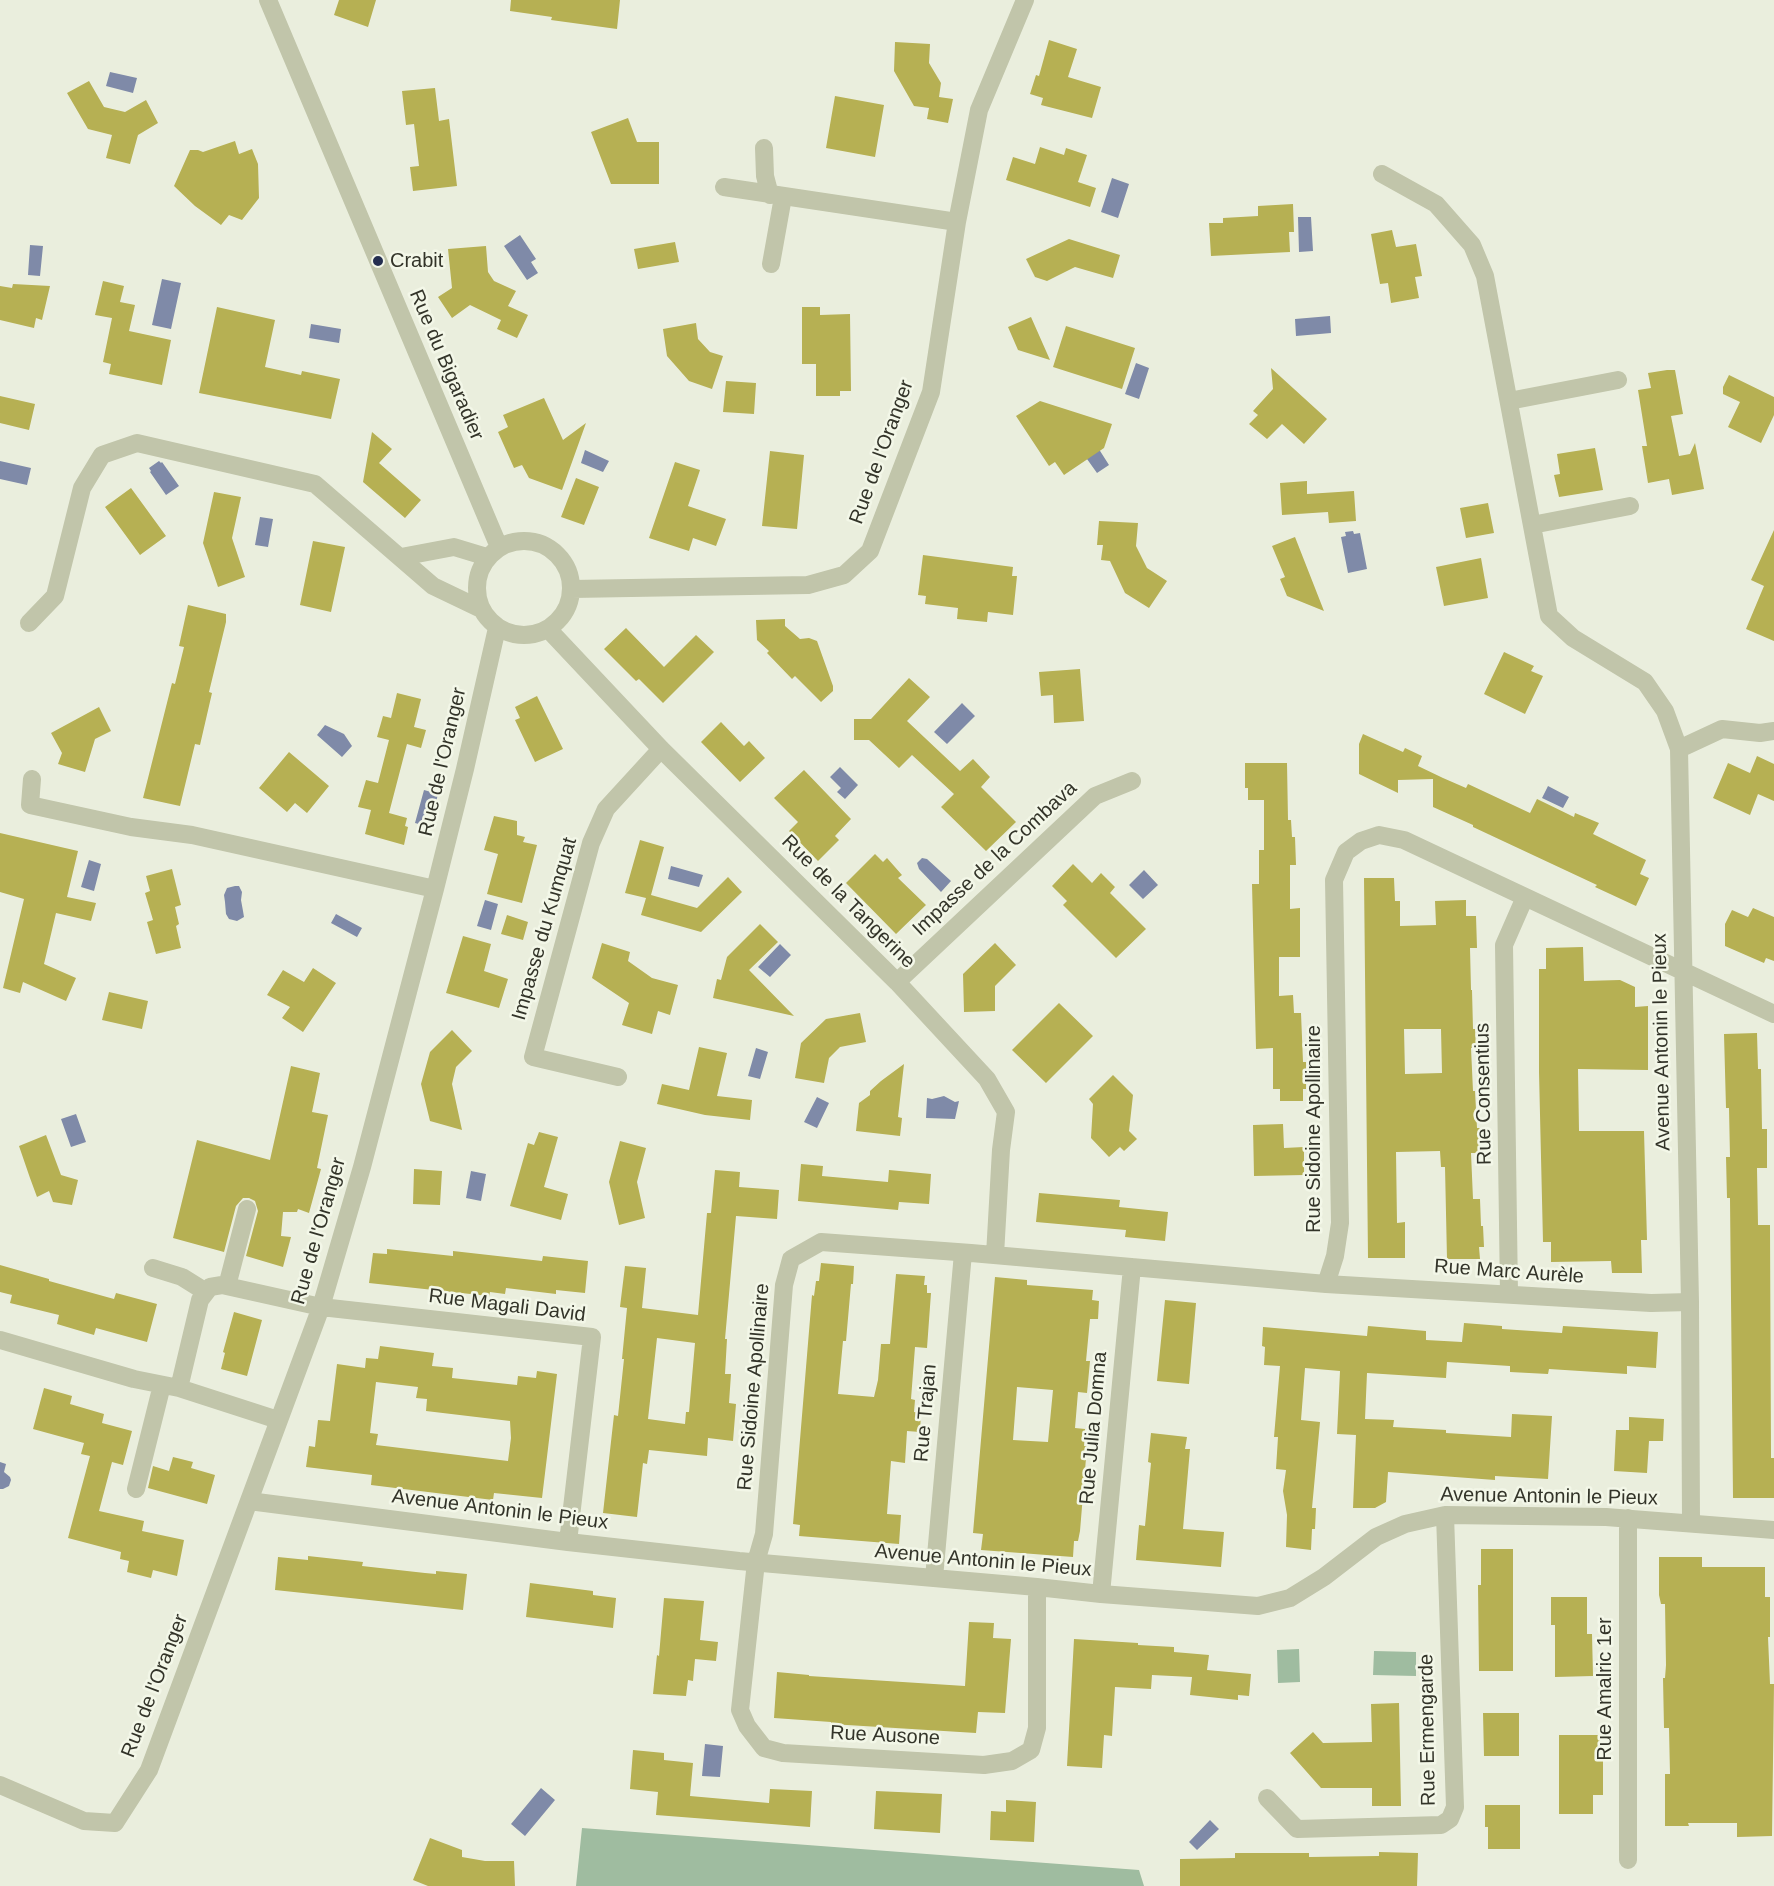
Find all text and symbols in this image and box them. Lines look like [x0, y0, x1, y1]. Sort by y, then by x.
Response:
place label: Crabit [390, 249, 443, 273]
marker: Crabit [371, 254, 385, 268]
street label: Rue du Bigaradier [403, 286, 489, 444]
street label: Rue de l'Oranger [845, 377, 919, 527]
street label: Rue de l'Oranger [414, 685, 472, 839]
street label: Impasse de la Combava [908, 777, 1082, 941]
street label: Rue de la Tangerine [776, 830, 920, 974]
street label: Impasse du Kumquat [507, 835, 583, 1023]
street label: Avenue Antonin le Pieux [1648, 933, 1676, 1151]
street label: Rue Consentius [1471, 1023, 1497, 1165]
street label: Rue Sidoine Apollinaire [1302, 1025, 1326, 1233]
street label: Rue de l'Oranger [287, 1155, 351, 1307]
street label: Rue Marc Aurèle [1433, 1255, 1585, 1289]
street label: Rue Sidoine Apollinaire [733, 1282, 775, 1492]
street label: Rue Magali David [427, 1284, 587, 1328]
street label: Rue Julia Domna [1075, 1351, 1113, 1505]
street label: Rue Trajan [910, 1363, 942, 1463]
street label: Avenue Antonin le Pieux [1440, 1483, 1658, 1511]
street label: Avenue Antonin le Pieux [391, 1485, 609, 1535]
street label: Avenue Antonin le Pieux [874, 1540, 1092, 1582]
street label: Rue de l'Oranger [117, 1611, 193, 1761]
street label: Rue Amalric 1er [1593, 1617, 1617, 1761]
street label: Rue Ermengarde [1415, 1654, 1441, 1806]
street label: Rue Ausone [829, 1721, 941, 1751]

